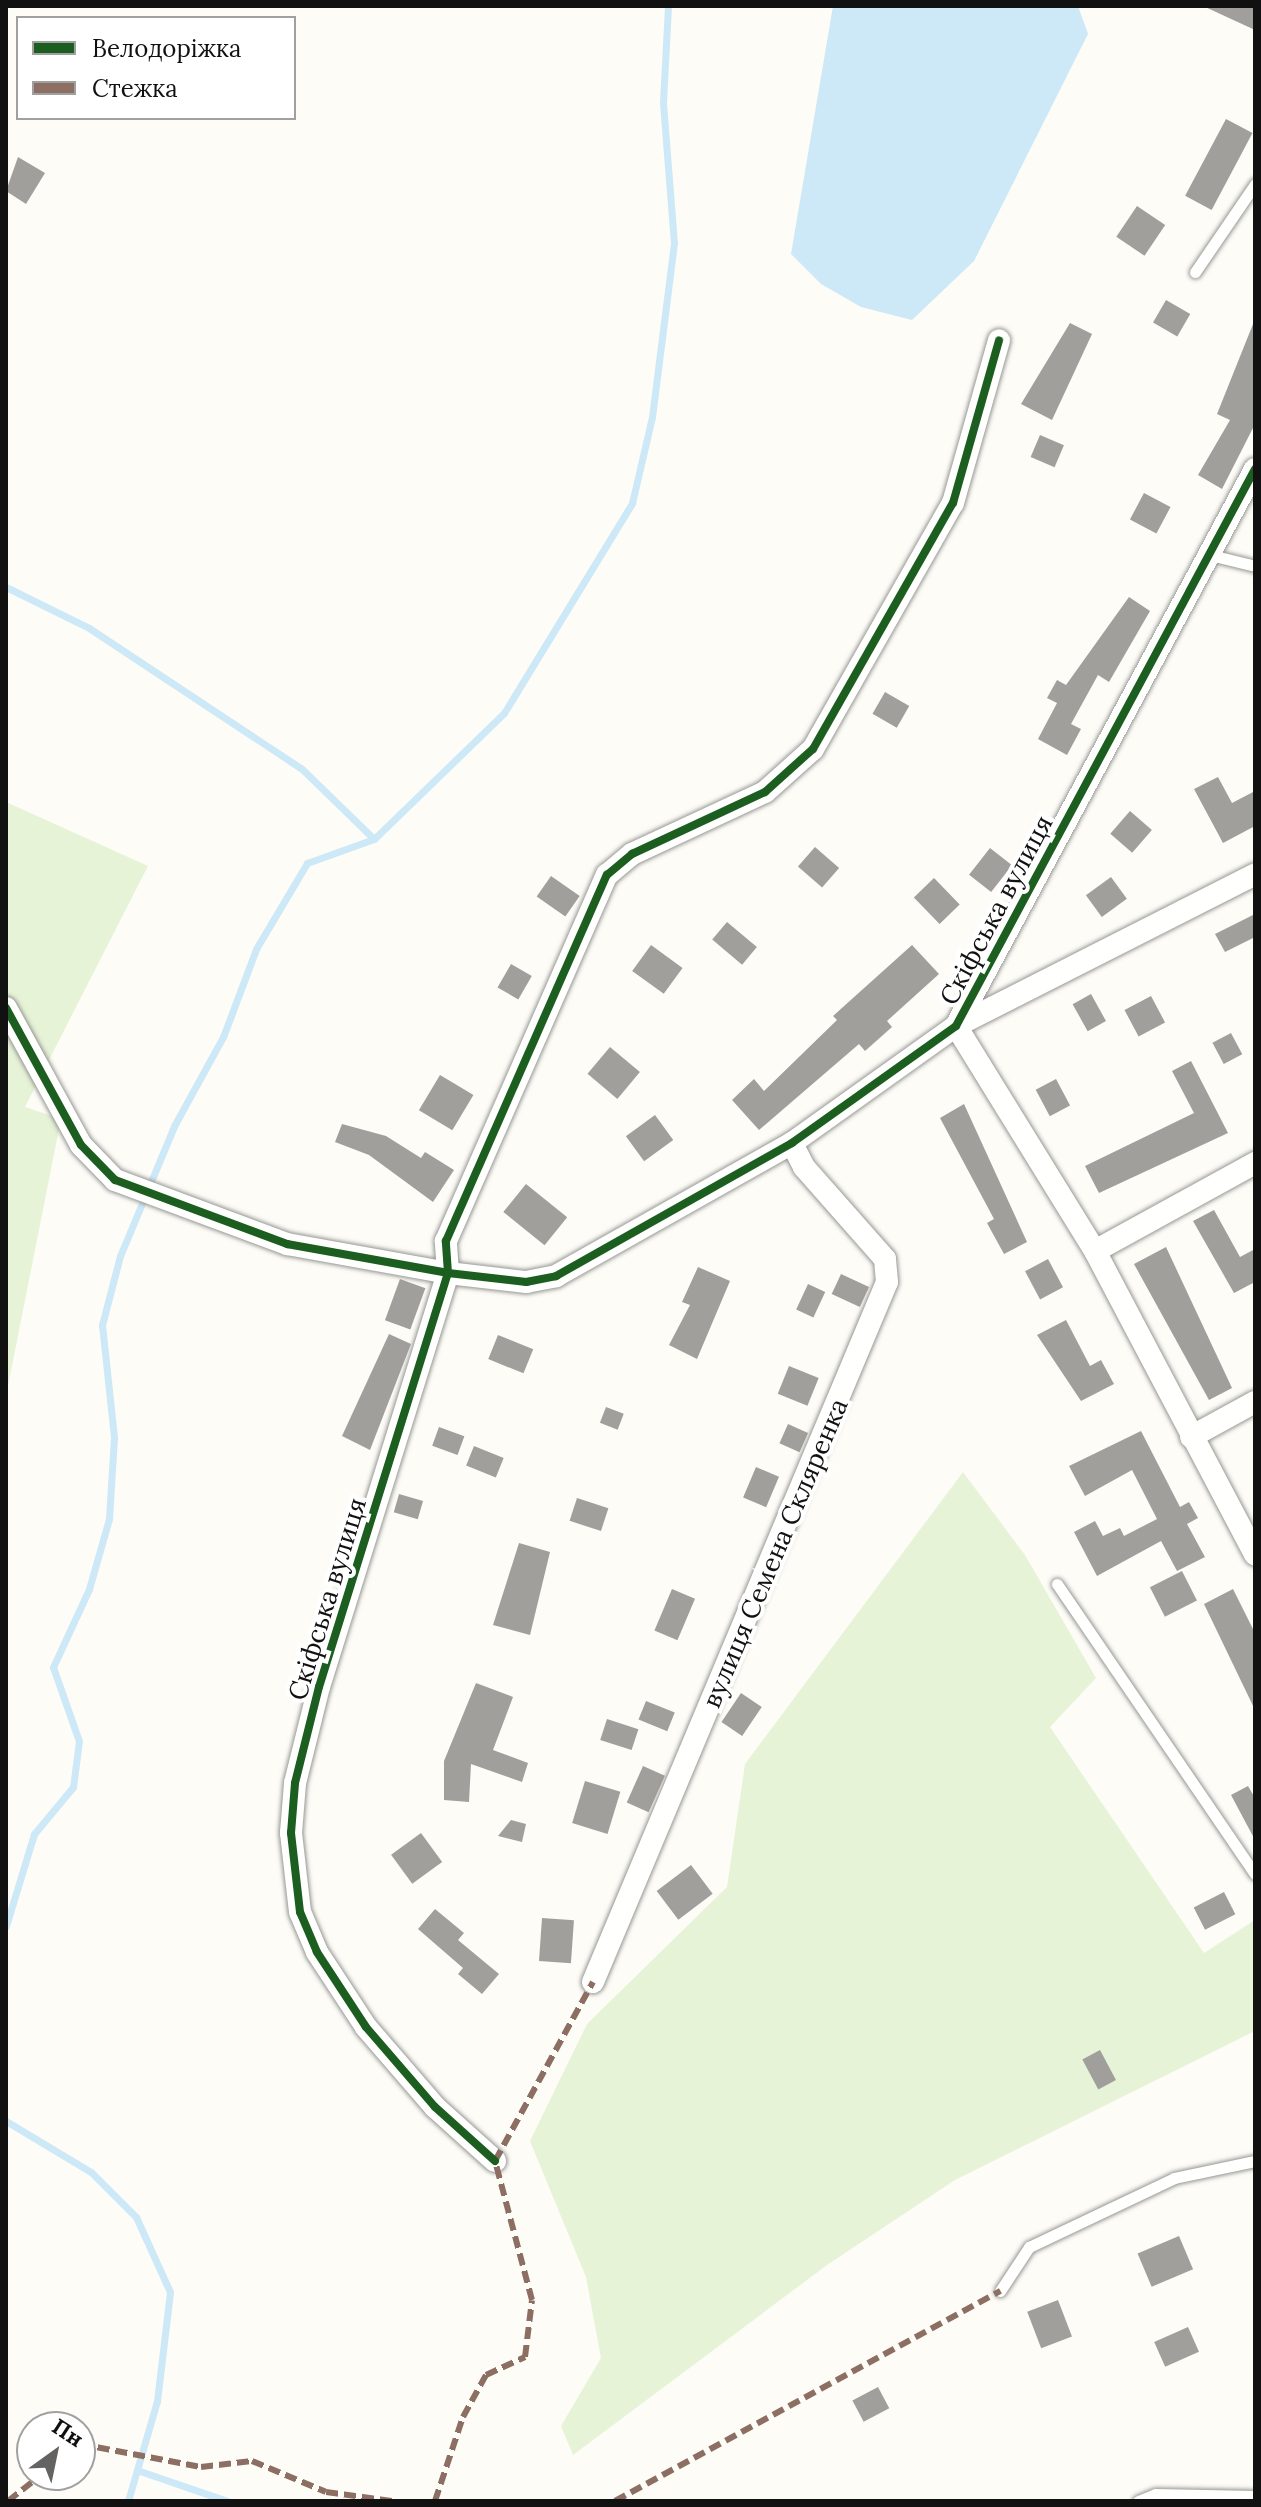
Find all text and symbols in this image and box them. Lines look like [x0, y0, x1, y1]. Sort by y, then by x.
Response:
legend [16, 16, 296, 120]
text: Велодоріжка [92, 33, 241, 64]
text: Стежка [92, 73, 178, 104]
street label: Скіфська вулиця [933, 810, 1059, 1010]
street label: вулиця Семена Скляренка [696, 1394, 854, 1712]
street label: Скіфська вулиця [281, 1494, 373, 1704]
north arrow [16, 2411, 96, 2491]
text: Пн [47, 2412, 89, 2453]

